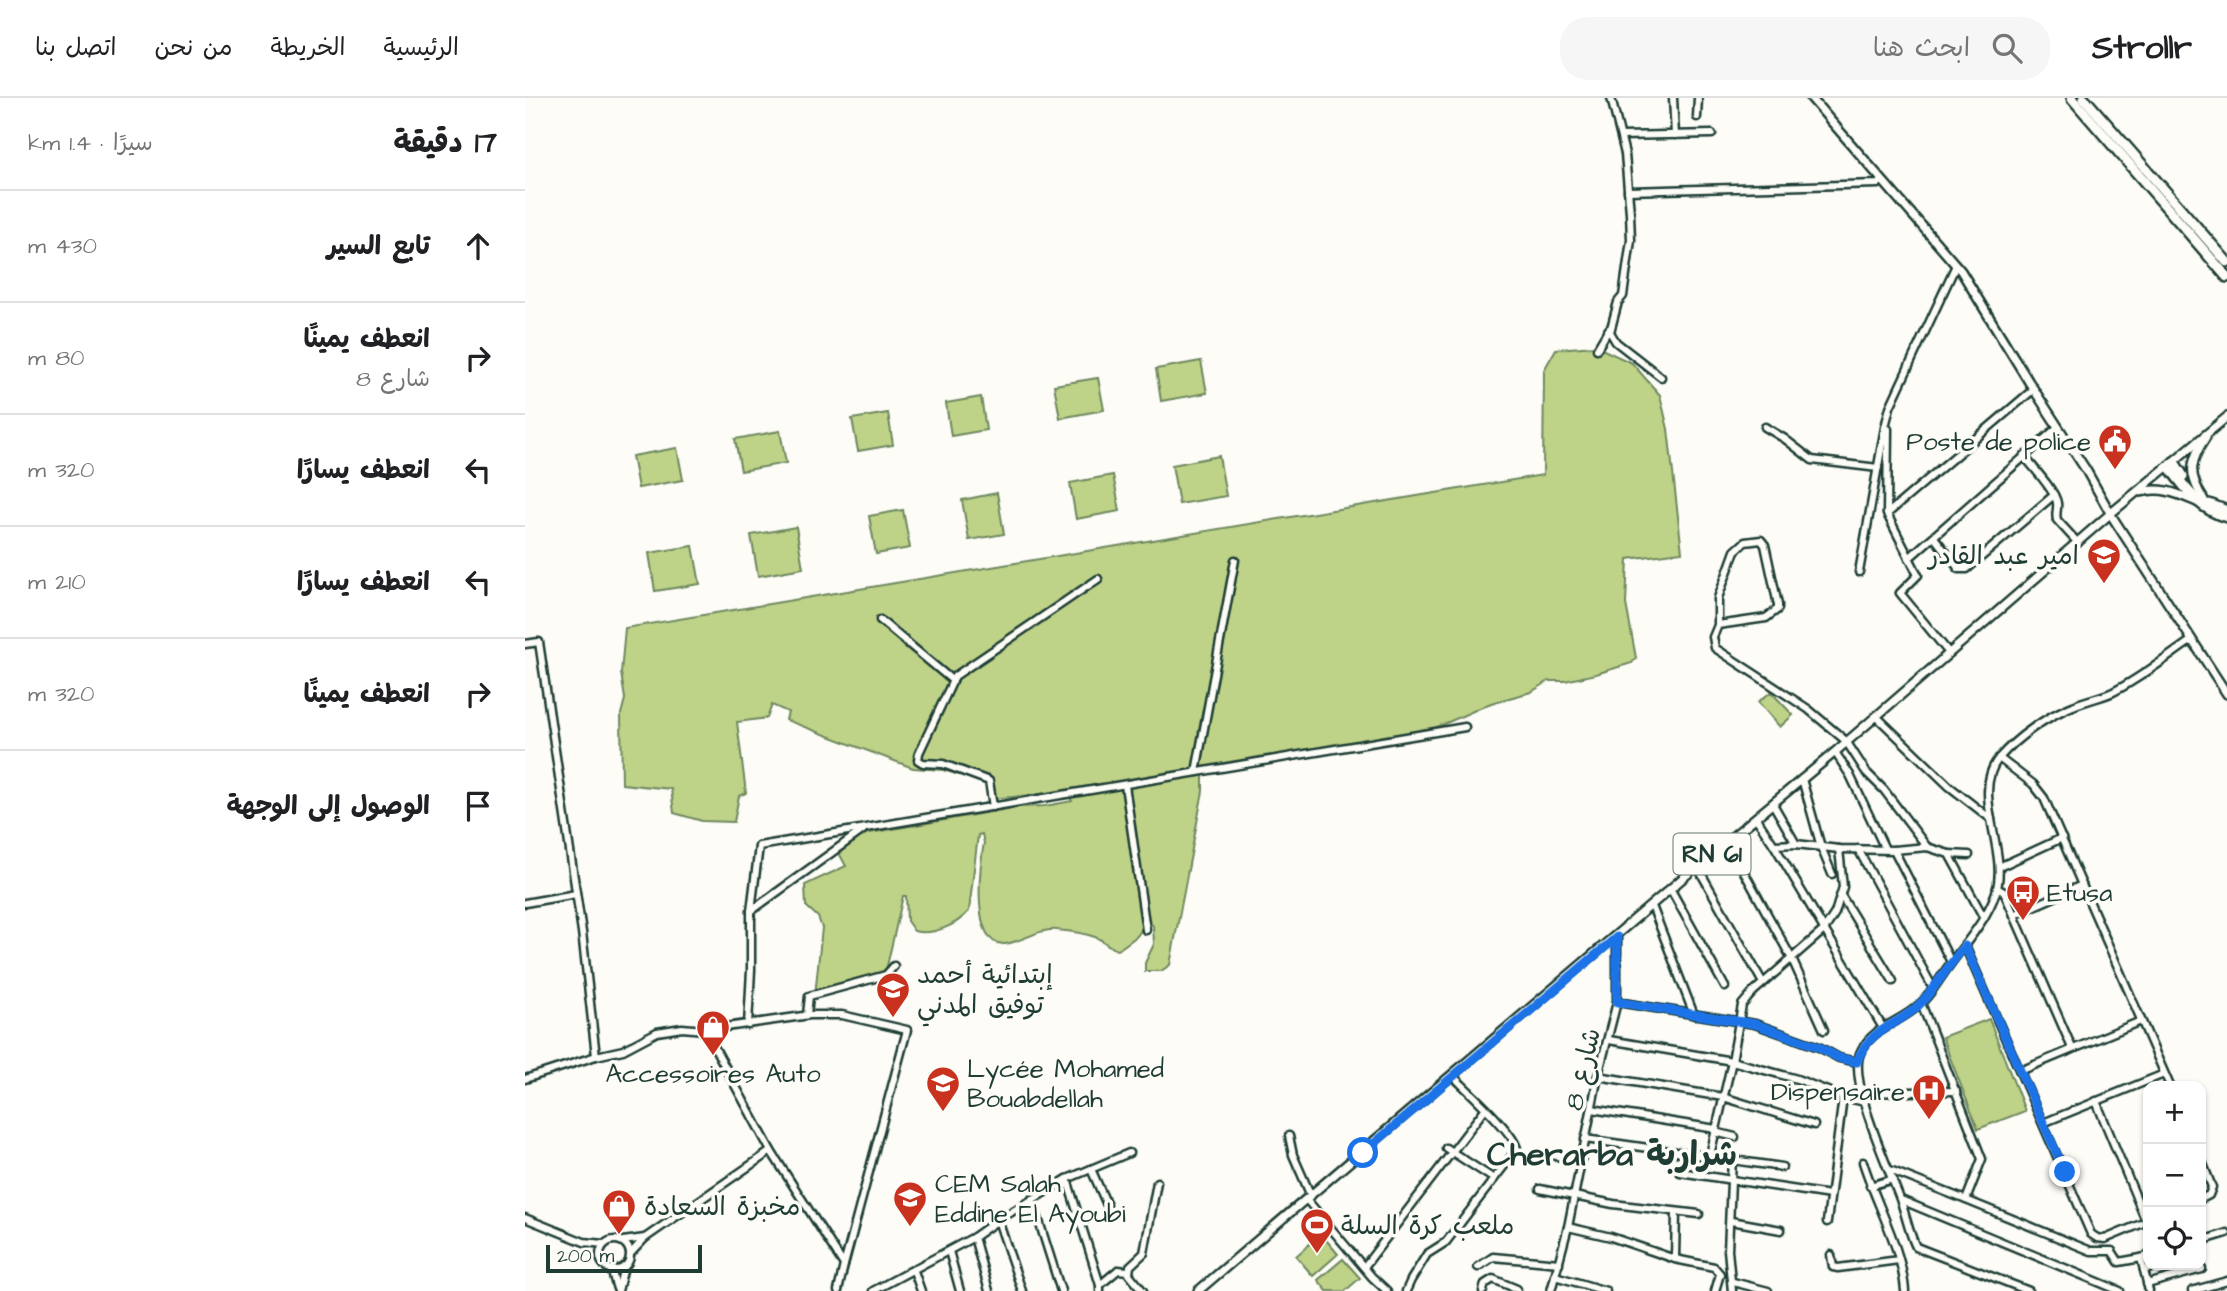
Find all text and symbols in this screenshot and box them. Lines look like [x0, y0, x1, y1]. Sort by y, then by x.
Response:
search box [1560, 17, 2050, 80]
text: Strollr [2092, 25, 2192, 71]
icon: search [1988, 29, 2026, 67]
text: ابحث هنا [1873, 30, 1970, 66]
text: اتصل بنا [35, 31, 116, 65]
text: من نحن [154, 31, 233, 65]
text: الخريطة [271, 31, 345, 65]
text: الرئيسية [383, 31, 459, 65]
text: 17 دقيقة [393, 122, 497, 164]
text: سيرًا · 1.4 km [28, 127, 153, 159]
icon: ahead [459, 227, 497, 265]
text: تابع السير [327, 228, 430, 264]
text: 430 m [28, 230, 97, 262]
text: انعطف يمينًا [303, 321, 430, 357]
icon: right [459, 339, 497, 377]
text: 80 m [28, 342, 85, 374]
text: شارع 8 [356, 363, 430, 395]
public building icon: Poste de police [2096, 422, 2134, 471]
place label: Poste de police [1906, 424, 2091, 460]
icon: left [459, 451, 497, 489]
text: انعطف يسارًا [297, 452, 430, 488]
text: 320 m [28, 454, 95, 486]
school or university icon: امير عبد القادر [2085, 536, 2123, 585]
place label: امير عبد القادر [1926, 538, 2079, 574]
icon: left [459, 563, 497, 601]
text: انعطف يسارًا [297, 564, 430, 600]
text: 210 m [28, 566, 86, 598]
icon: right [459, 675, 497, 713]
text: انعطف يمينًا [303, 676, 430, 712]
text: 320 m [28, 678, 95, 710]
icon: arrive [459, 787, 497, 825]
text: الوصول إلى الوجهة [226, 788, 430, 824]
road number: RN 61 [1673, 834, 1751, 874]
bus stop icon: Etusa [2004, 873, 2042, 922]
place label: Etusa [2047, 875, 2112, 911]
place label: إبتدائية أحمد توفيق المدني [917, 957, 1053, 1027]
school or university icon: إبتدائية أحمد توفيق المدني [874, 970, 912, 1019]
shop icon: Accessoires Auto [694, 1008, 732, 1057]
street label: شارع 8 [1556, 1024, 1610, 1114]
place label: Lycée Mohamed Bouabdellah [967, 1051, 1164, 1117]
place label: Accessoires Auto [605, 1056, 821, 1092]
school or university icon: Lycée Mohamed Bouabdellah [924, 1064, 962, 1113]
hospital icon: Dispensaire [1910, 1072, 1948, 1121]
place label: Dispensaire [1771, 1074, 1905, 1110]
map controls [2143, 1081, 2206, 1270]
button: + [2143, 1081, 2206, 1144]
district label: Cherarba شراربة [1487, 1132, 1737, 1178]
route start [1347, 1137, 1378, 1168]
button: − [2143, 1144, 2206, 1207]
route end [2049, 1156, 2080, 1187]
place label: CEM Salah Eddine El Ayoubi [935, 1166, 1126, 1234]
school or university icon: CEM Salah Eddine El Ayoubi [891, 1179, 929, 1228]
shop icon: مخبزة السعادة [600, 1187, 638, 1236]
place label: مخبزة السعادة [644, 1189, 800, 1225]
sports icon: ملعب كرة السلة [1298, 1206, 1336, 1255]
button: locate [2143, 1207, 2206, 1270]
place label: ملعب كرة السلة [1341, 1208, 1514, 1244]
scale bar [546, 1242, 702, 1274]
text: 200 m [557, 1243, 614, 1270]

